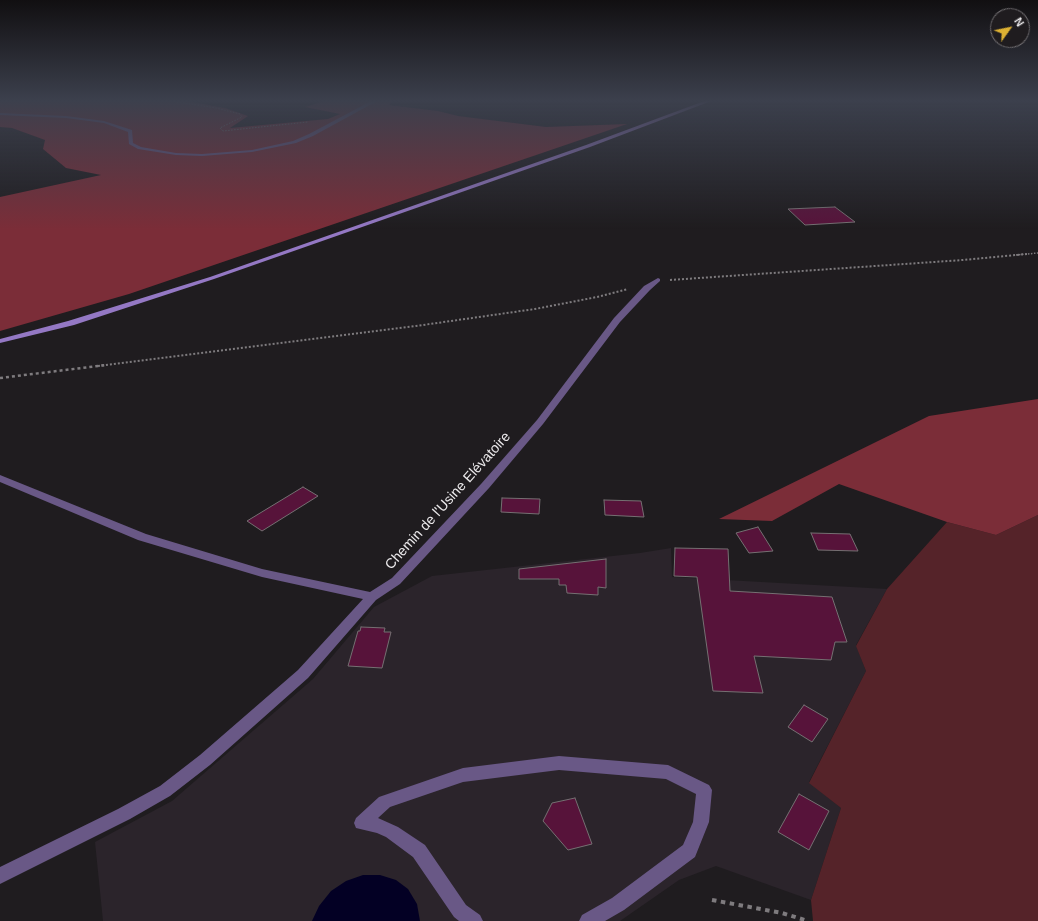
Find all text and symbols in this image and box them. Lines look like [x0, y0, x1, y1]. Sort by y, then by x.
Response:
north arrow [990, 8, 1030, 48]
text: N [1012, 15, 1026, 29]
street label: Chemin de l'Usine Elévatoire [382, 429, 514, 573]

